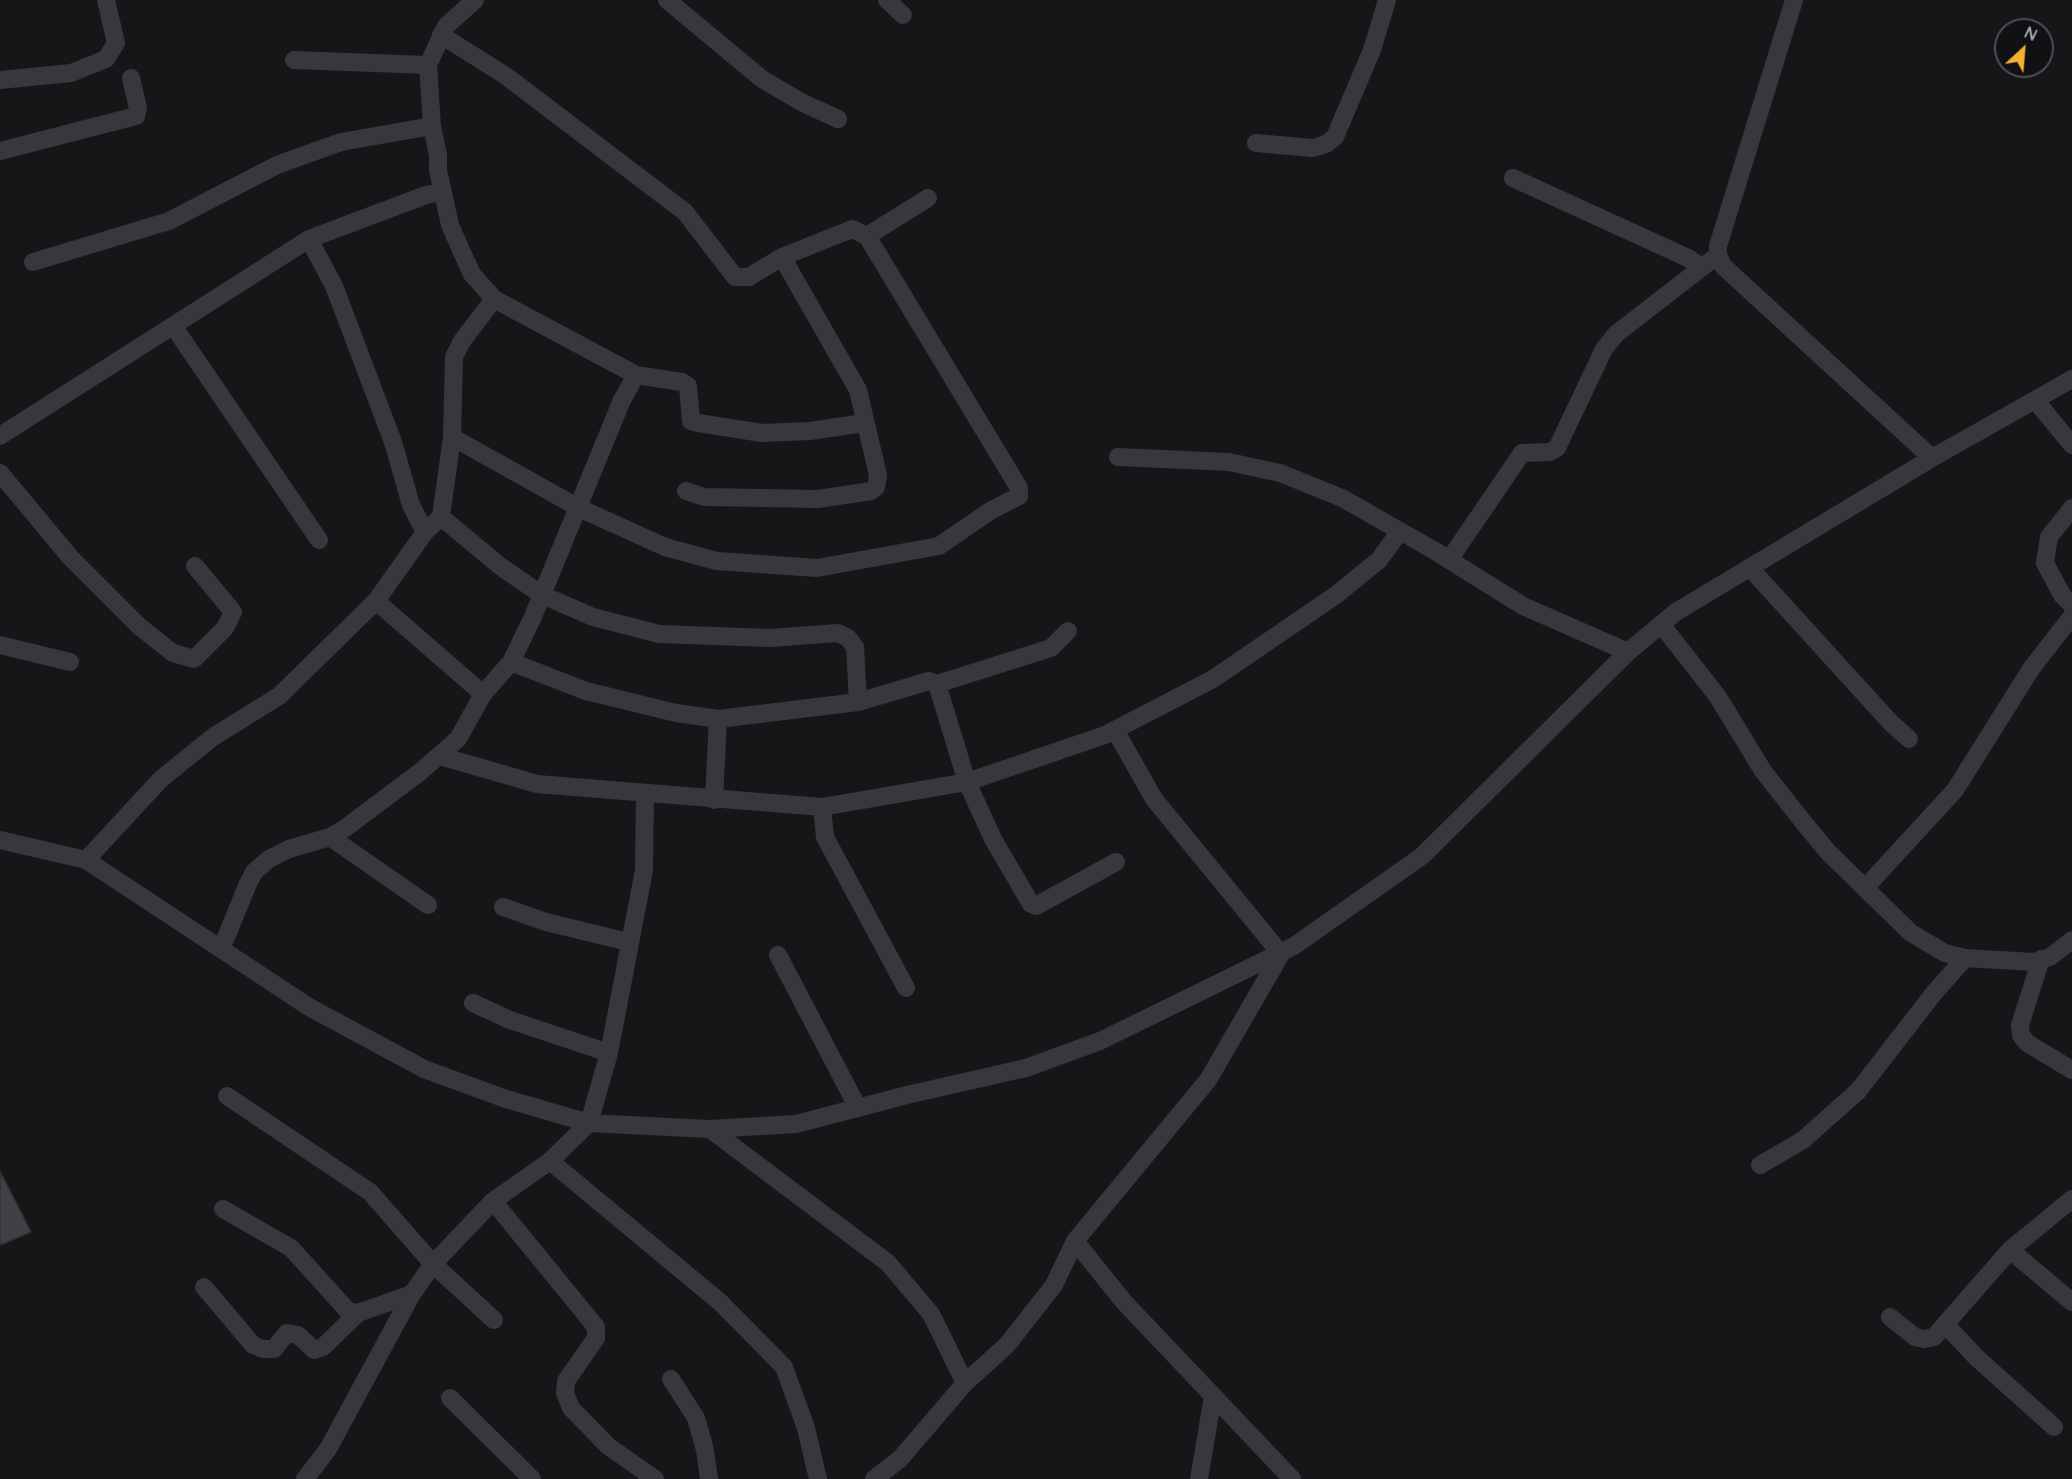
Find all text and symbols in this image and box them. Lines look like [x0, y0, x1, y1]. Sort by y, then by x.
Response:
north arrow [1994, 18, 2054, 78]
text: N [2021, 22, 2041, 45]

